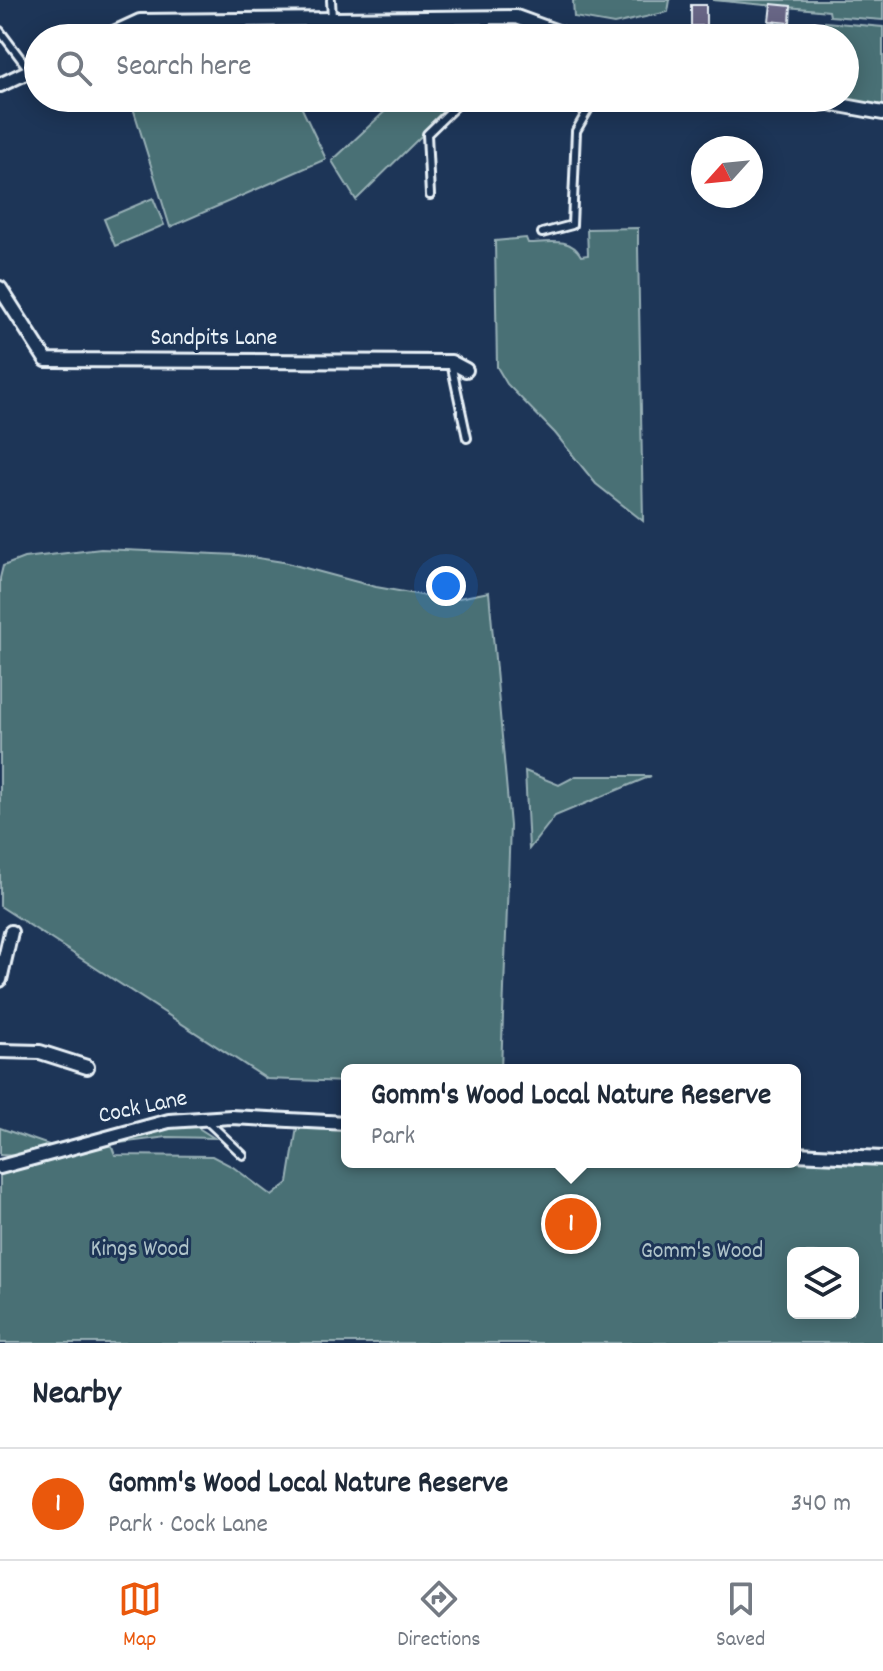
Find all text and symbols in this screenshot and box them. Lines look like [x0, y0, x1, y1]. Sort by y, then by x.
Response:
search box [24, 24, 859, 112]
icon: search [52, 46, 96, 90]
text: Search here [116, 47, 252, 90]
north arrow [691, 136, 763, 208]
street label: Sandpits Lane [151, 322, 277, 356]
your location [426, 566, 466, 606]
popup [341, 1064, 801, 1168]
text: Gomm's Wood Local Nature Reserve [371, 1076, 771, 1119]
street label: Cock Lane [95, 1082, 191, 1134]
text: Park [371, 1119, 415, 1156]
pin: 1 [545, 1194, 597, 1254]
park label: Kings Wood [90, 1233, 190, 1267]
park label: Gomm's Wood [641, 1235, 763, 1269]
map controls [787, 1247, 859, 1319]
button: layers [787, 1247, 859, 1319]
text: Nearby [32, 1371, 121, 1420]
text: Gomm's Wood Local Nature Reserve [108, 1464, 508, 1507]
text: 1 [55, 1486, 61, 1523]
text: 340 m [791, 1486, 851, 1523]
text: Park · Cock Lane [108, 1507, 268, 1544]
tab: Map [118, 1577, 162, 1656]
tab: Directions [397, 1577, 481, 1656]
tab: Saved [716, 1577, 765, 1656]

